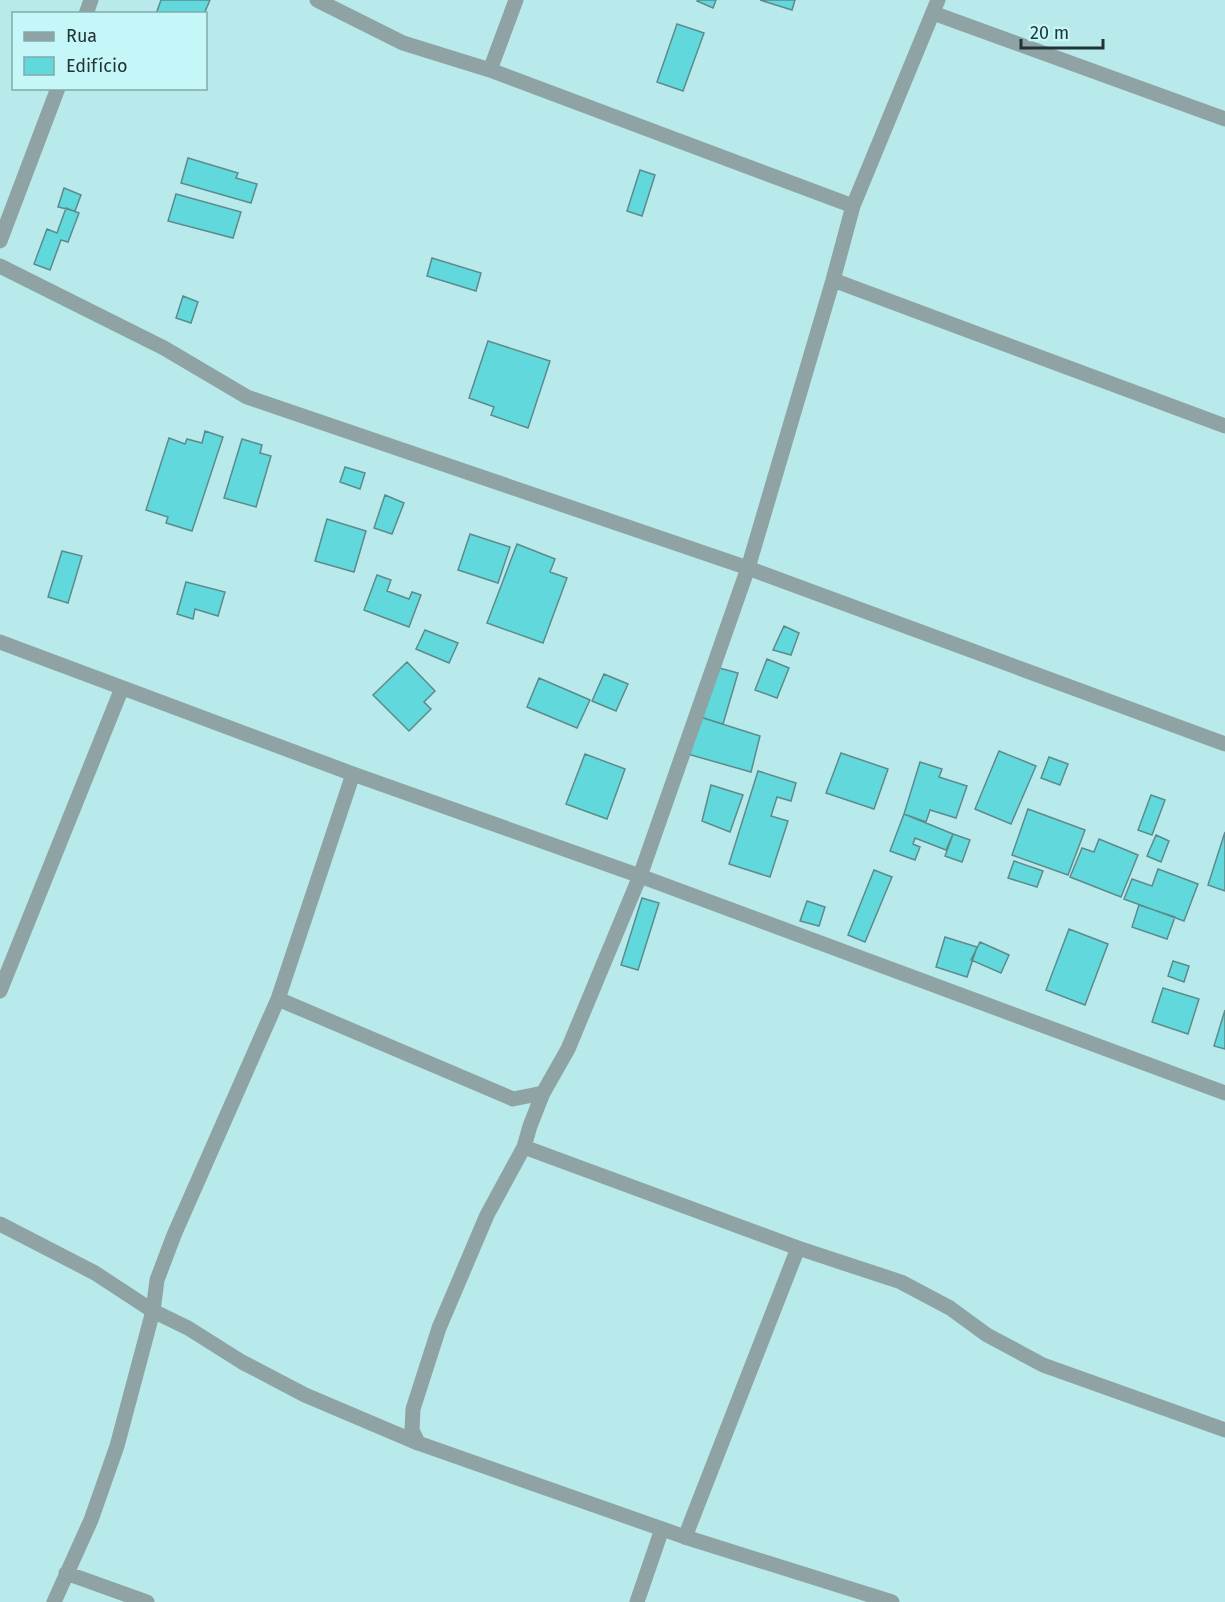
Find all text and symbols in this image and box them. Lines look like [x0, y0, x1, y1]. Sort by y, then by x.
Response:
legend [12, 12, 207, 90]
scale bar [1021, 12, 1104, 50]
text: 20 m [1030, 22, 1069, 44]
text: Rua [66, 25, 97, 47]
text: Edifício [66, 55, 128, 77]

